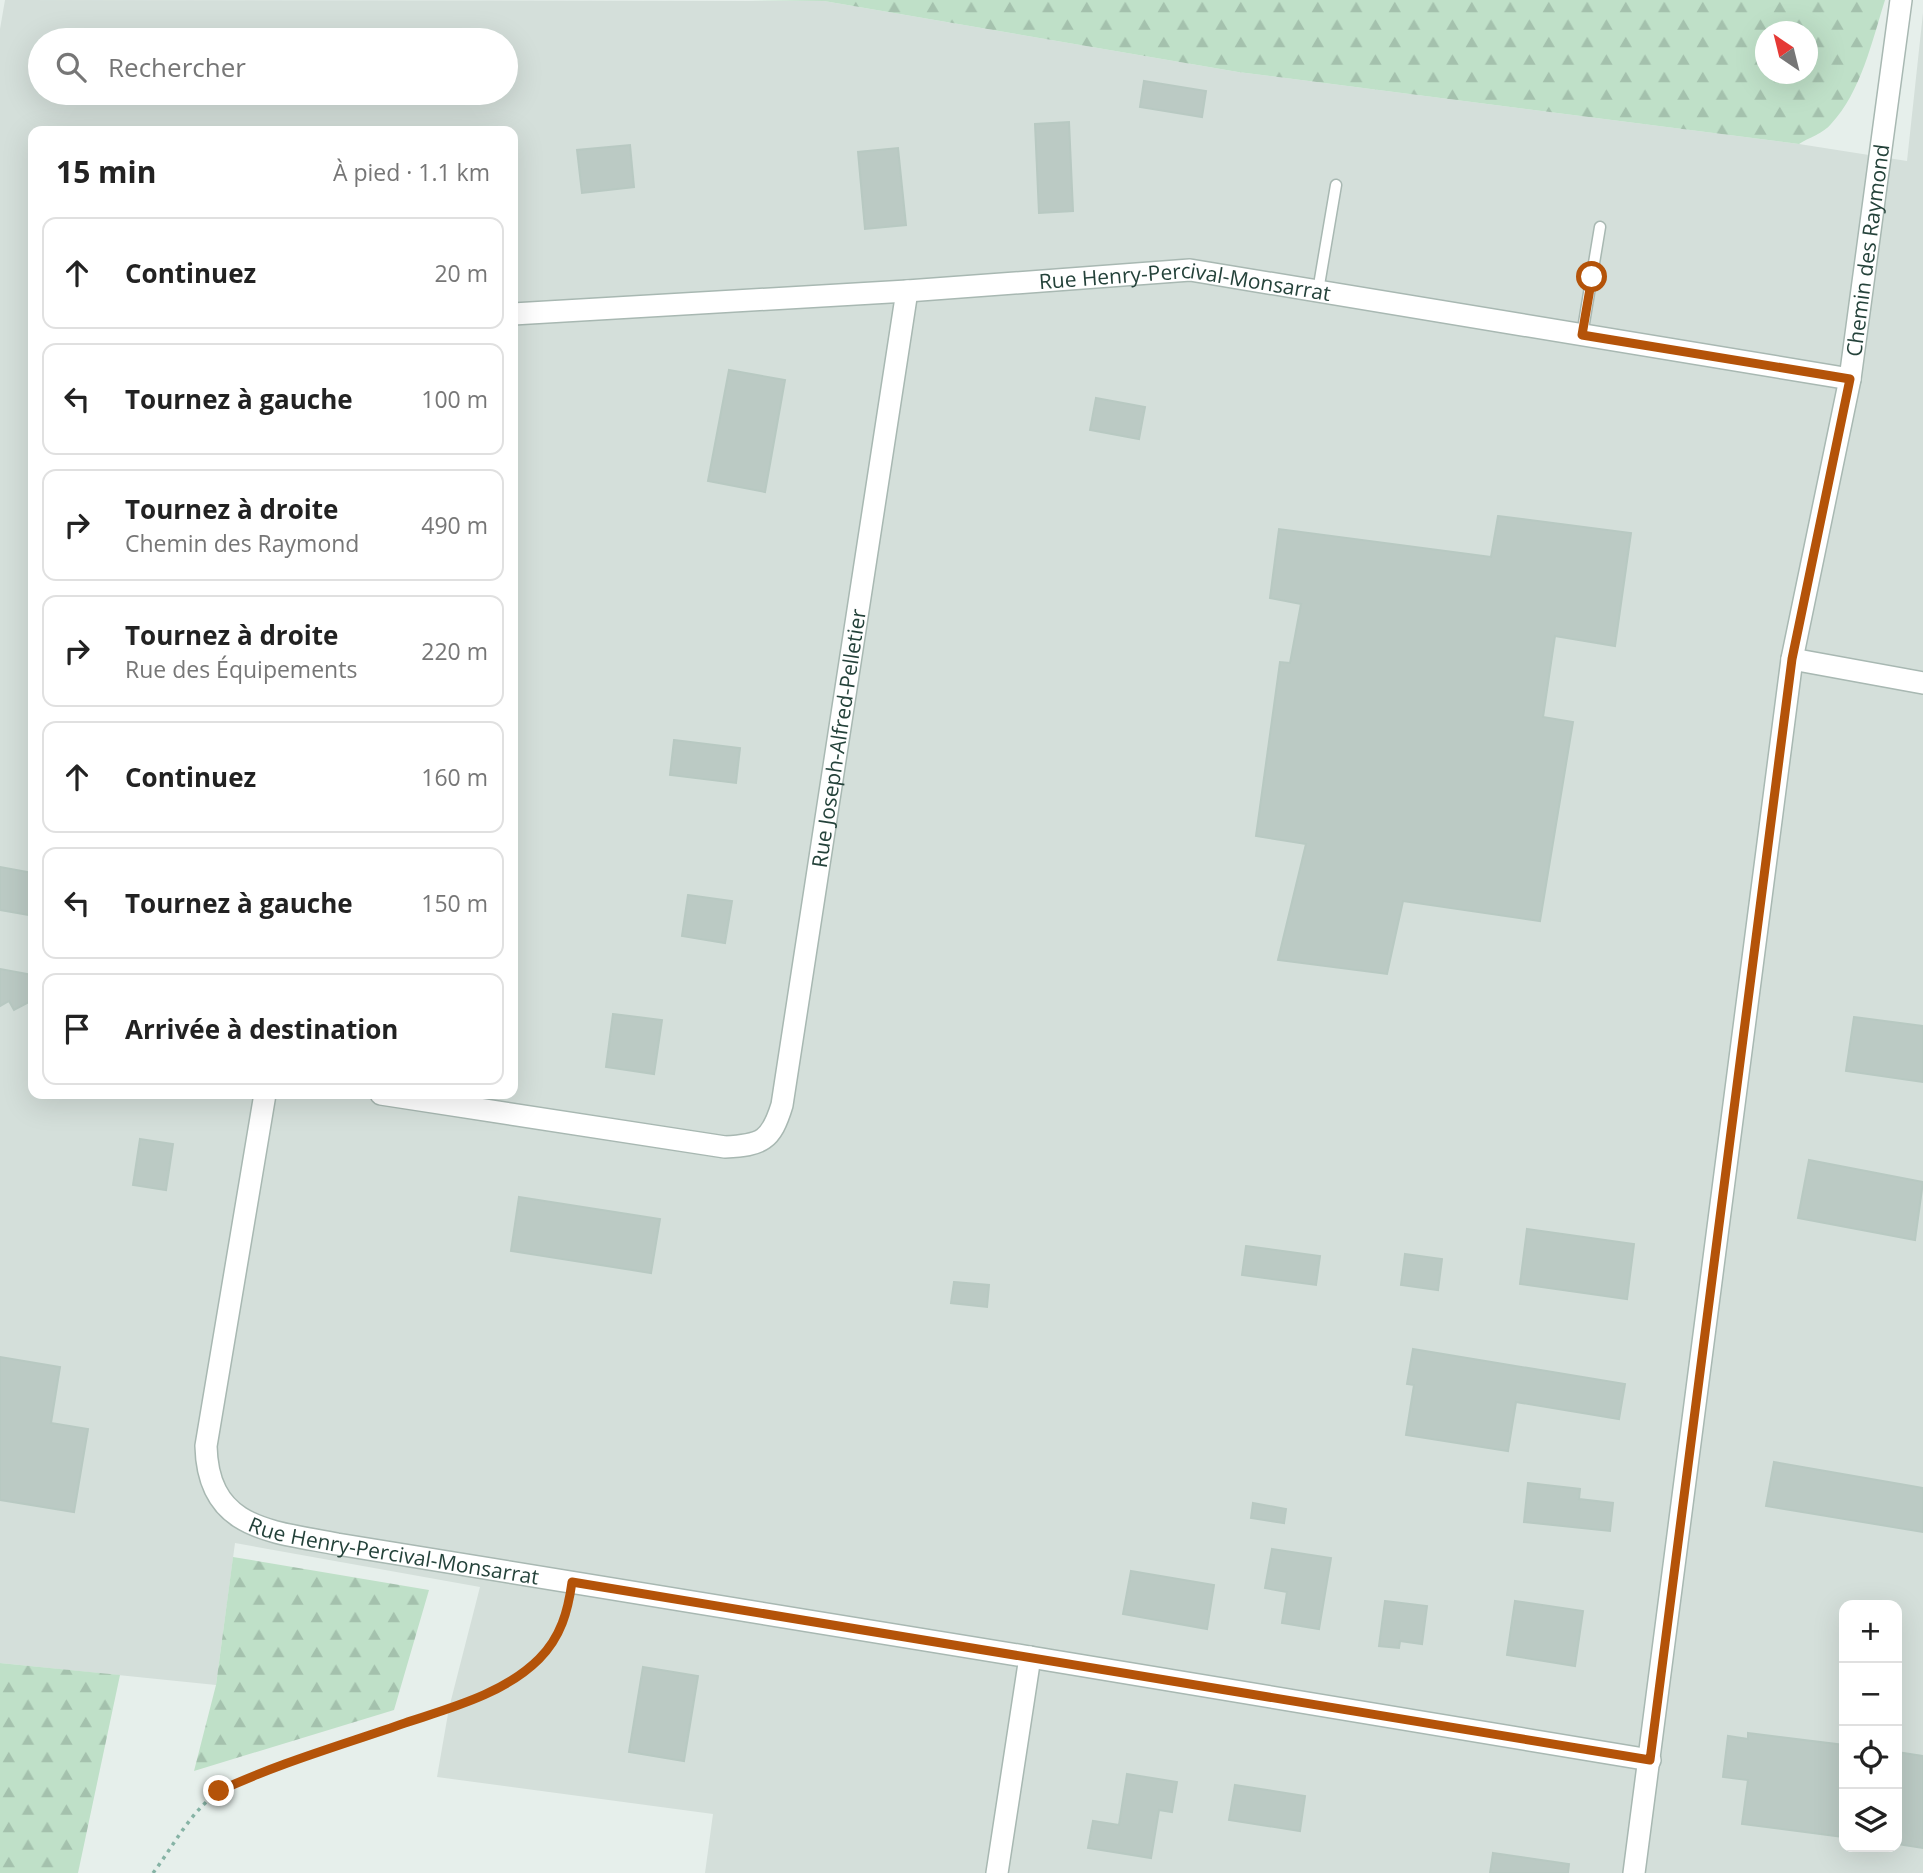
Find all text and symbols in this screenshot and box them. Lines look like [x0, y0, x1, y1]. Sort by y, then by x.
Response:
north arrow [1755, 21, 1818, 84]
search box [28, 28, 518, 105]
icon: search [52, 48, 90, 86]
text: Rechercher [108, 49, 246, 85]
street label: Chemin des Raymond [1839, 142, 1895, 358]
text: 15 min [56, 151, 156, 192]
text: À pied · 1.1 km [333, 156, 490, 188]
icon: ahead [58, 254, 96, 292]
text: Continuez [125, 255, 256, 291]
street label: Rue Henry-Percival-Monsarrat [1038, 256, 1333, 307]
text: 20 m [434, 257, 488, 289]
route start [1576, 261, 1607, 292]
icon: left [58, 380, 96, 418]
text: Tournez à gauche [125, 381, 353, 417]
text: 100 m [421, 383, 488, 415]
text: Tournez à droite [125, 491, 338, 527]
icon: right [58, 506, 96, 544]
text: 490 m [421, 509, 488, 541]
text: Chemin des Raymond [125, 527, 359, 559]
street label: Rue Joseph-Alfred-Pelletier [805, 606, 872, 870]
text: Tournez à droite [125, 617, 338, 653]
icon: right [58, 632, 96, 670]
text: 220 m [421, 635, 488, 667]
text: Rue des Équipements [125, 653, 357, 685]
icon: ahead [58, 758, 96, 796]
text: Continuez [125, 759, 256, 795]
text: 160 m [421, 761, 488, 793]
icon: left [58, 884, 96, 922]
text: Tournez à gauche [125, 885, 353, 921]
text: 150 m [421, 887, 488, 919]
icon: arrive [58, 1010, 96, 1048]
text: Arrivée à destination [125, 1011, 398, 1047]
street label: Rue Henry-Percival-Monsarrat [244, 1510, 541, 1591]
map controls [1839, 1600, 1902, 1852]
button: + [1839, 1600, 1902, 1663]
button: − [1839, 1663, 1902, 1726]
button: locate [1839, 1726, 1902, 1789]
route end [203, 1775, 234, 1806]
button: layers [1839, 1789, 1902, 1852]

